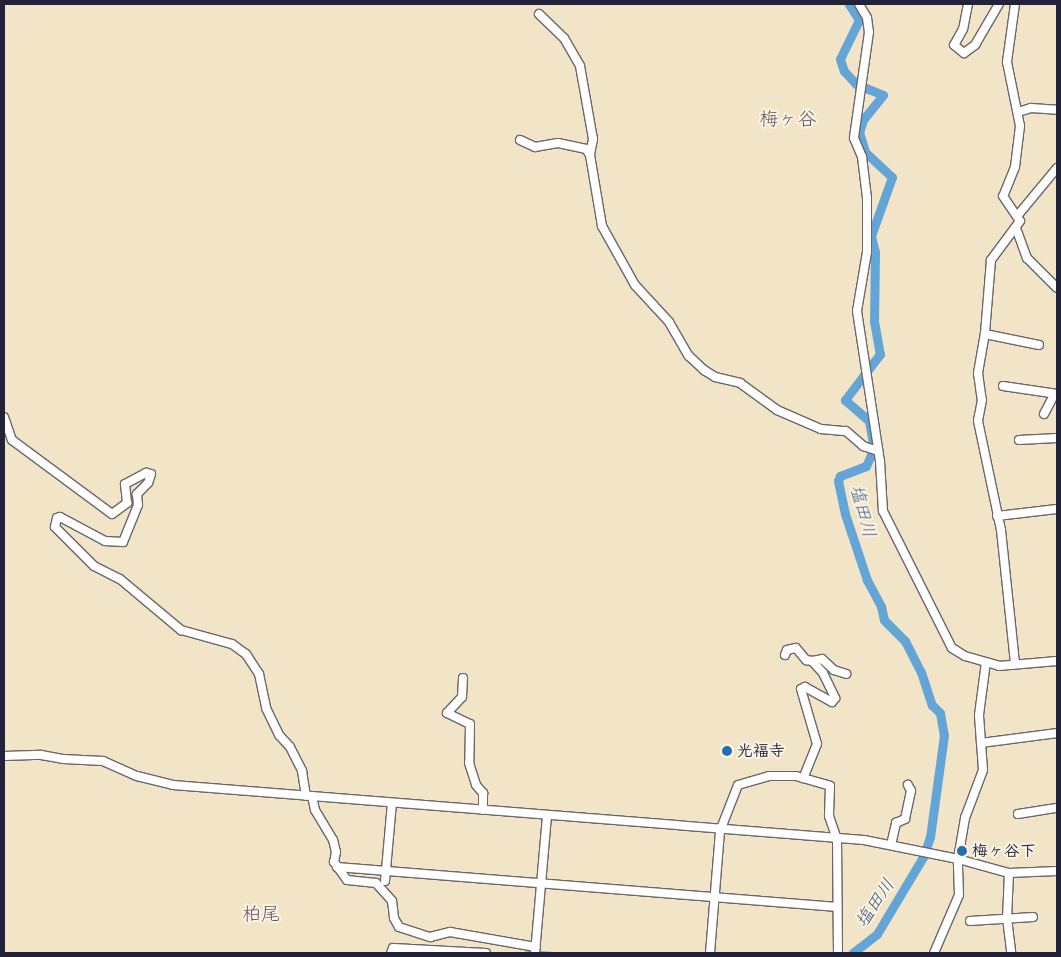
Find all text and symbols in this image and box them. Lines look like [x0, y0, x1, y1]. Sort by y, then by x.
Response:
district label: 梅ヶ谷 [760, 108, 816, 130]
water label: 塩田川 [846, 482, 880, 540]
place label: 光福寺 [737, 741, 785, 761]
marker: 光福寺 [721, 745, 733, 757]
place label: 梅ヶ谷下 [972, 841, 1036, 861]
marker: 梅ヶ谷下 [956, 845, 968, 857]
water label: 塩田川 [851, 875, 899, 931]
district label: 柏尾 [242, 903, 280, 925]

